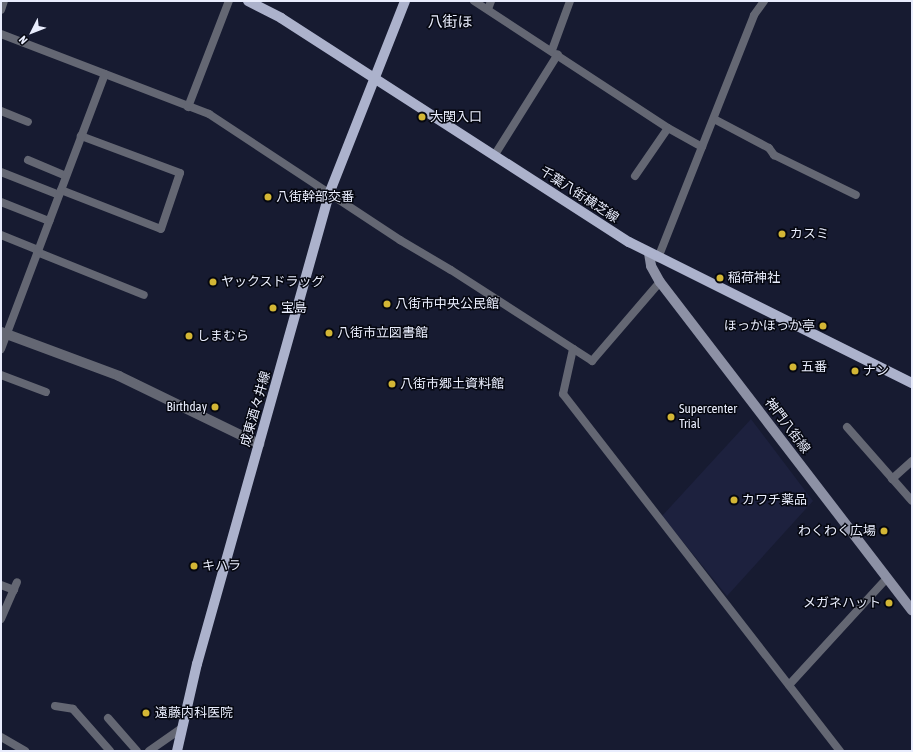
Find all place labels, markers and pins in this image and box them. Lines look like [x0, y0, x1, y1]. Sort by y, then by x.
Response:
place label: 大関入口 [430, 109, 482, 125]
marker: 大関入口 [417, 112, 427, 122]
place label: 八街幹部交番 [276, 189, 354, 205]
marker: 八街幹部交番 [263, 192, 273, 202]
place label: カスミ [790, 226, 829, 242]
marker: カスミ [777, 229, 787, 239]
place label: 稲荷神社 [728, 270, 780, 286]
marker: 稲荷神社 [715, 273, 725, 283]
place label: ヤックスドラッグ [221, 274, 325, 290]
marker: ヤックスドラッグ [208, 277, 218, 287]
place label: 八街市中央公民館 [395, 296, 499, 312]
marker: 八街市中央公民館 [382, 299, 392, 309]
place label: 宝島 [281, 300, 307, 316]
marker: 宝島 [268, 303, 278, 313]
place label: ほっかほっか亭 [724, 318, 815, 334]
marker: ほっかほっか亭 [818, 321, 828, 331]
place label: 八街市立図書館 [337, 325, 428, 341]
place label: しまむら [197, 328, 249, 344]
marker: 八街市立図書館 [324, 328, 334, 338]
marker: しまむら [184, 331, 194, 341]
place label: 五番 [801, 359, 827, 375]
marker: 五番 [788, 362, 798, 372]
place label: ナン [863, 363, 889, 379]
marker: ナン [850, 366, 860, 376]
place label: 八街市郷土資料館 [400, 376, 504, 392]
marker: 八街市郷土資料館 [387, 379, 397, 389]
place label: Birthday [167, 399, 207, 415]
marker: Birthday [210, 402, 220, 412]
place label: Supercenter Trial [679, 402, 737, 433]
marker: Supercenter Trial [666, 412, 676, 422]
place label: カワチ薬品 [742, 492, 807, 508]
marker: カワチ薬品 [729, 495, 739, 505]
place label: わくわく広場 [798, 523, 876, 539]
marker: わくわく広場 [879, 526, 889, 536]
place label: キハラ [202, 558, 241, 574]
marker: キハラ [189, 561, 199, 571]
place label: メガネハット [803, 595, 881, 611]
marker: メガネハット [884, 598, 894, 608]
place label: 遠藤内科医院 [155, 705, 233, 721]
marker: 遠藤内科医院 [140, 707, 152, 719]

